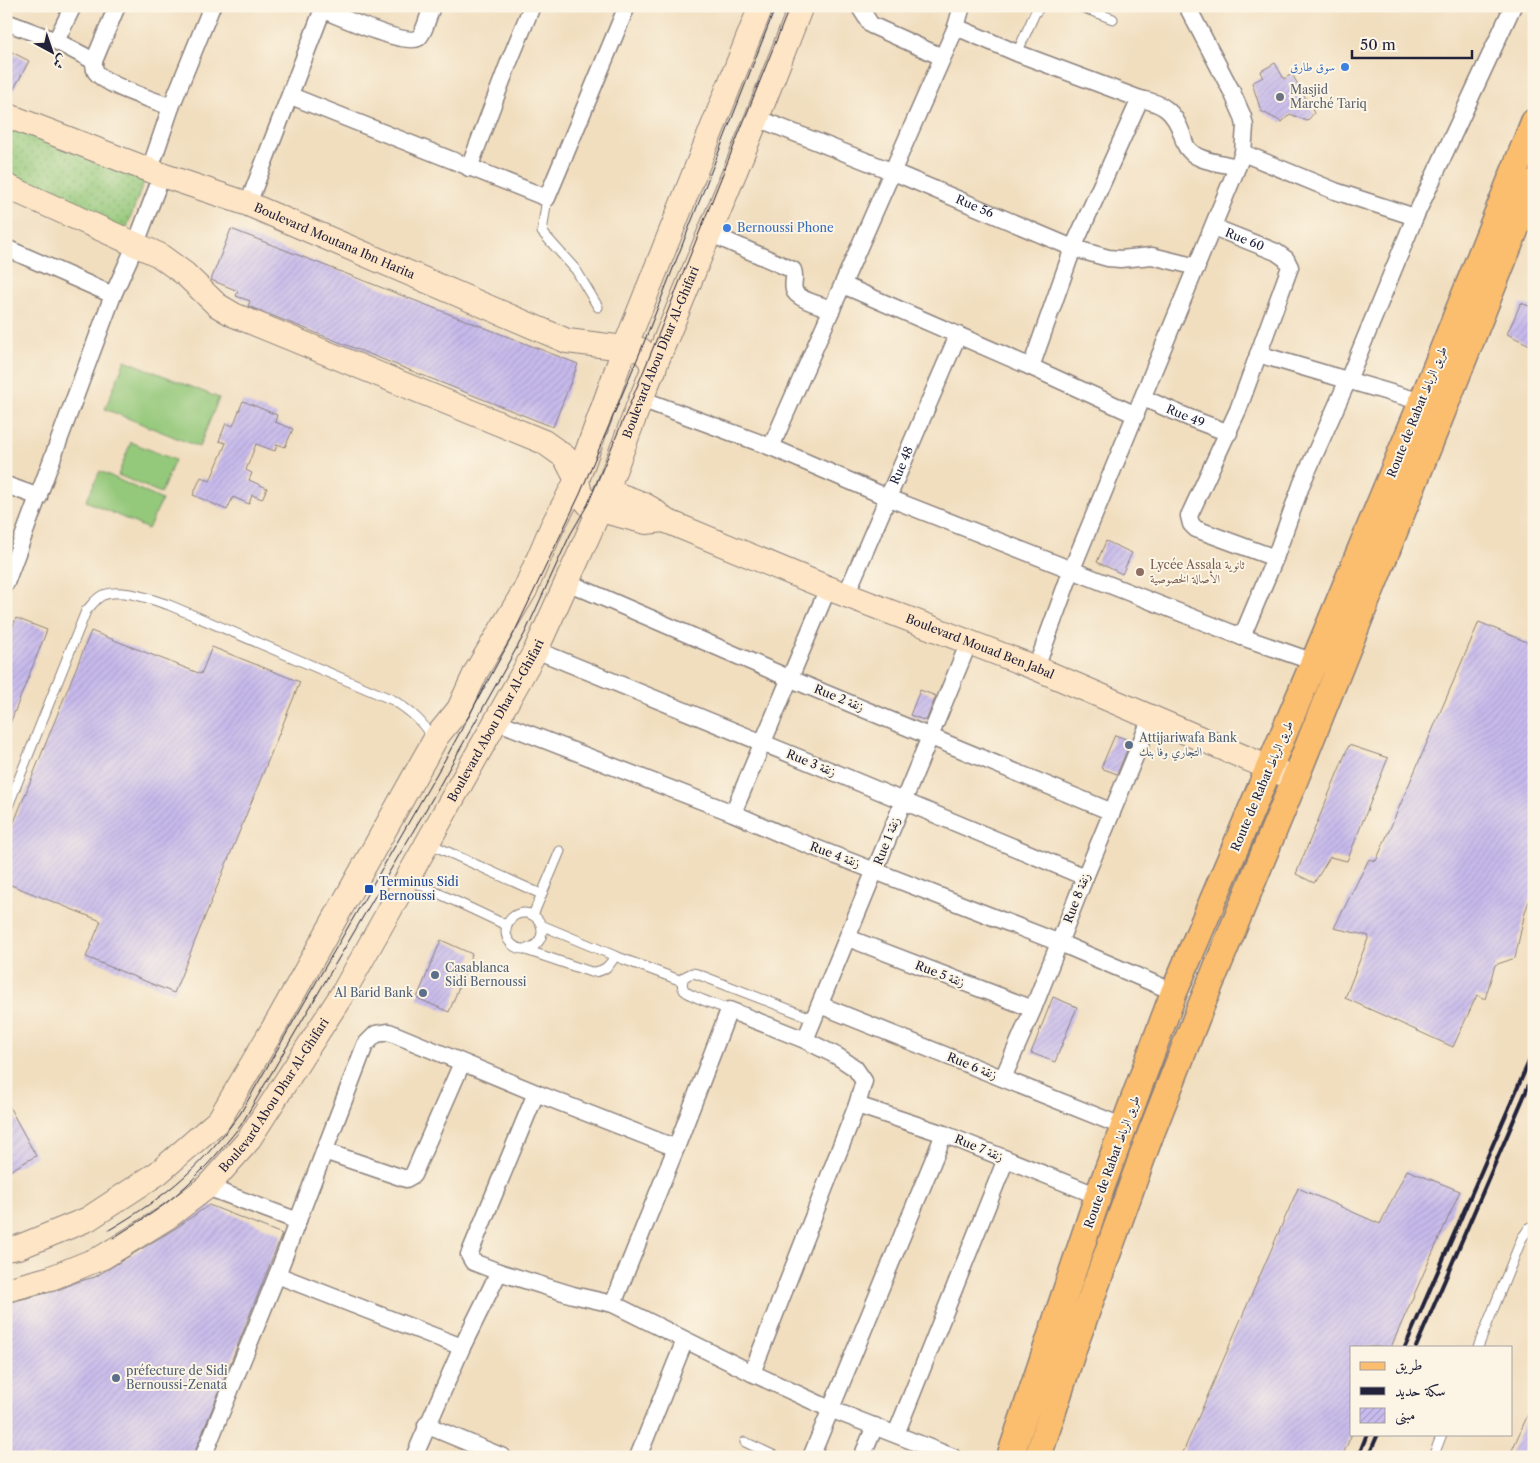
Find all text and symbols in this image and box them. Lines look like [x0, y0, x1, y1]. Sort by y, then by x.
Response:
north arrow [28, 28, 78, 78]
scale bar [1352, 28, 1472, 60]
text: 50 m [1360, 35, 1396, 54]
text: ش [49, 51, 71, 73]
place label: سوق طارق [1290, 59, 1335, 75]
marker: سوق طارق [1339, 61, 1351, 73]
place label: Masjid Marché Tariq [1290, 82, 1368, 111]
marker: Masjid Marché Tariq [1274, 91, 1286, 103]
street label: Rue 56 [954, 191, 996, 221]
street label: Boulevard Moutana Ibn Harita [252, 200, 418, 282]
place label: Bernoussi Phone [737, 220, 834, 235]
marker: Bernoussi Phone [721, 222, 733, 234]
street label: Rue 60 [1223, 225, 1266, 254]
street label: Boulevard Abou Dhar Al-Ghifari [619, 264, 702, 440]
street label: Route de Rabat طريق الرباط [1383, 344, 1451, 480]
street label: Rue 49 [1164, 401, 1207, 430]
street label: Rue 48 [886, 444, 916, 487]
place label: Lycée Assala ثانوية الأصالة الخصوصية [1150, 557, 1245, 587]
marker: Lycée Assala ثانوية الأصالة الخصوصية [1134, 566, 1146, 578]
street label: Boulevard Mouad Ben Jabal [904, 611, 1057, 682]
street label: Boulevard Abou Dhar Al-Ghifari [444, 637, 547, 804]
street label: Rue 2 زنقة [812, 681, 866, 714]
street label: Route de Rabat طريق الرباط [1227, 718, 1297, 854]
place label: Attijariwafa Bank التجاري وفا بنك [1138, 730, 1238, 762]
marker: Attijariwafa Bank التجاري وفا بنك [1123, 739, 1135, 751]
street label: Rue 3 زنقة [784, 746, 838, 779]
street label: Rue 1 زنقة [870, 814, 903, 867]
street label: Rue 4 زنقة [808, 839, 863, 871]
street label: Rue 8 زنقة [1060, 870, 1093, 925]
place label: Terminus Sidi Bernoussi [379, 874, 459, 903]
marker: Terminus Sidi Bernoussi [363, 883, 375, 895]
street label: Rue 5 زنقة [913, 957, 967, 990]
place label: Casablanca Sidi Bernoussi [445, 960, 527, 989]
marker: Casablanca Sidi Bernoussi [429, 969, 441, 981]
place label: Al Barid Bank [333, 985, 414, 1000]
marker: Al Barid Bank [417, 987, 429, 999]
street label: Boulevard Abou Dhar Al-Ghifari [216, 1015, 332, 1175]
street label: Rue 6 زنقة [945, 1049, 1000, 1082]
street label: Route de Rabat طريق الرباط [1080, 1093, 1144, 1231]
street label: Rue 7 زنقة [953, 1131, 1006, 1164]
legend [1350, 1346, 1512, 1436]
text: طريق [1395, 1355, 1422, 1375]
place label: préfecture de Sidi Bernoussi-Zenata [126, 1363, 228, 1392]
marker: préfecture de Sidi Bernoussi-Zenata [110, 1372, 122, 1384]
text: سكة حديد [1395, 1381, 1445, 1400]
text: مبنى [1395, 1405, 1415, 1426]

